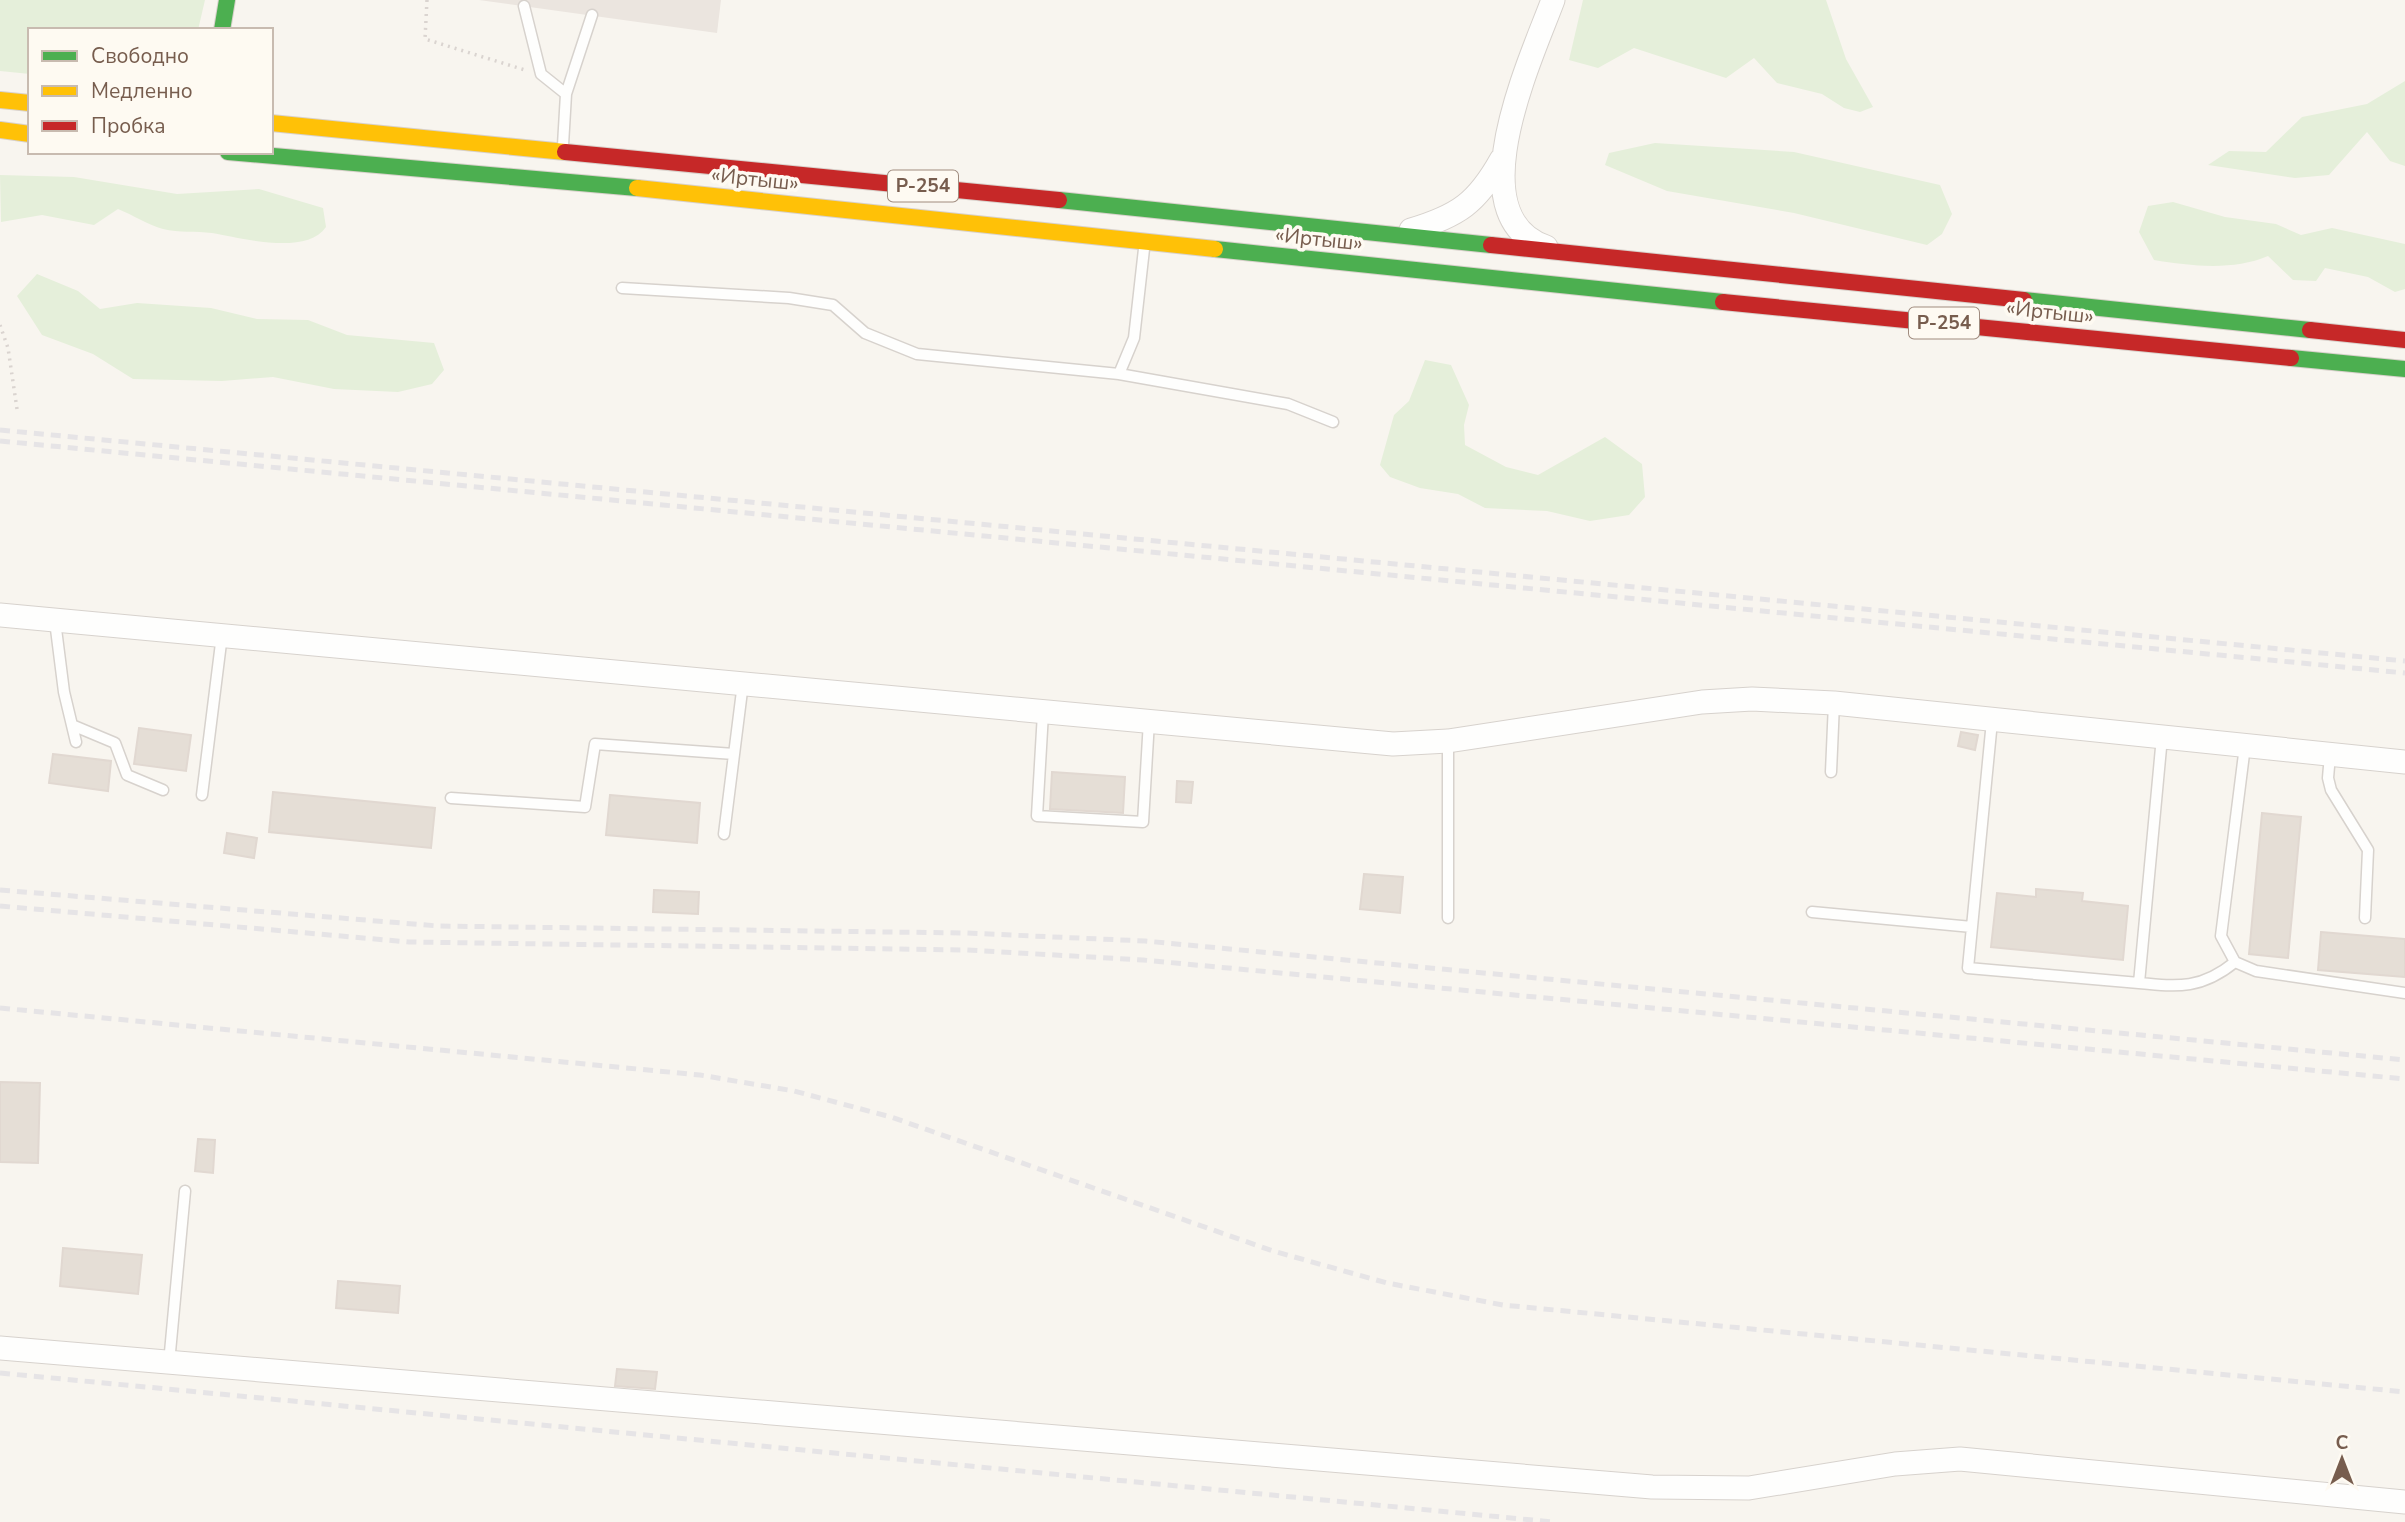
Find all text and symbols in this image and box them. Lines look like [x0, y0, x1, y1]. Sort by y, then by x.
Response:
legend [28, 28, 273, 154]
text: Свободно [91, 42, 189, 70]
text: Медленно [91, 77, 193, 105]
text: Пробка [91, 112, 165, 140]
street label: «Иртыш» [710, 160, 800, 198]
road number: Р-254 [888, 170, 958, 202]
street label: «Иртыш» [1274, 220, 1364, 258]
street label: «Иртыш» [2005, 293, 2095, 331]
road number: Р-254 [1909, 308, 1979, 338]
north arrow [2307, 1424, 2377, 1494]
text: С [2336, 1430, 2349, 1456]

